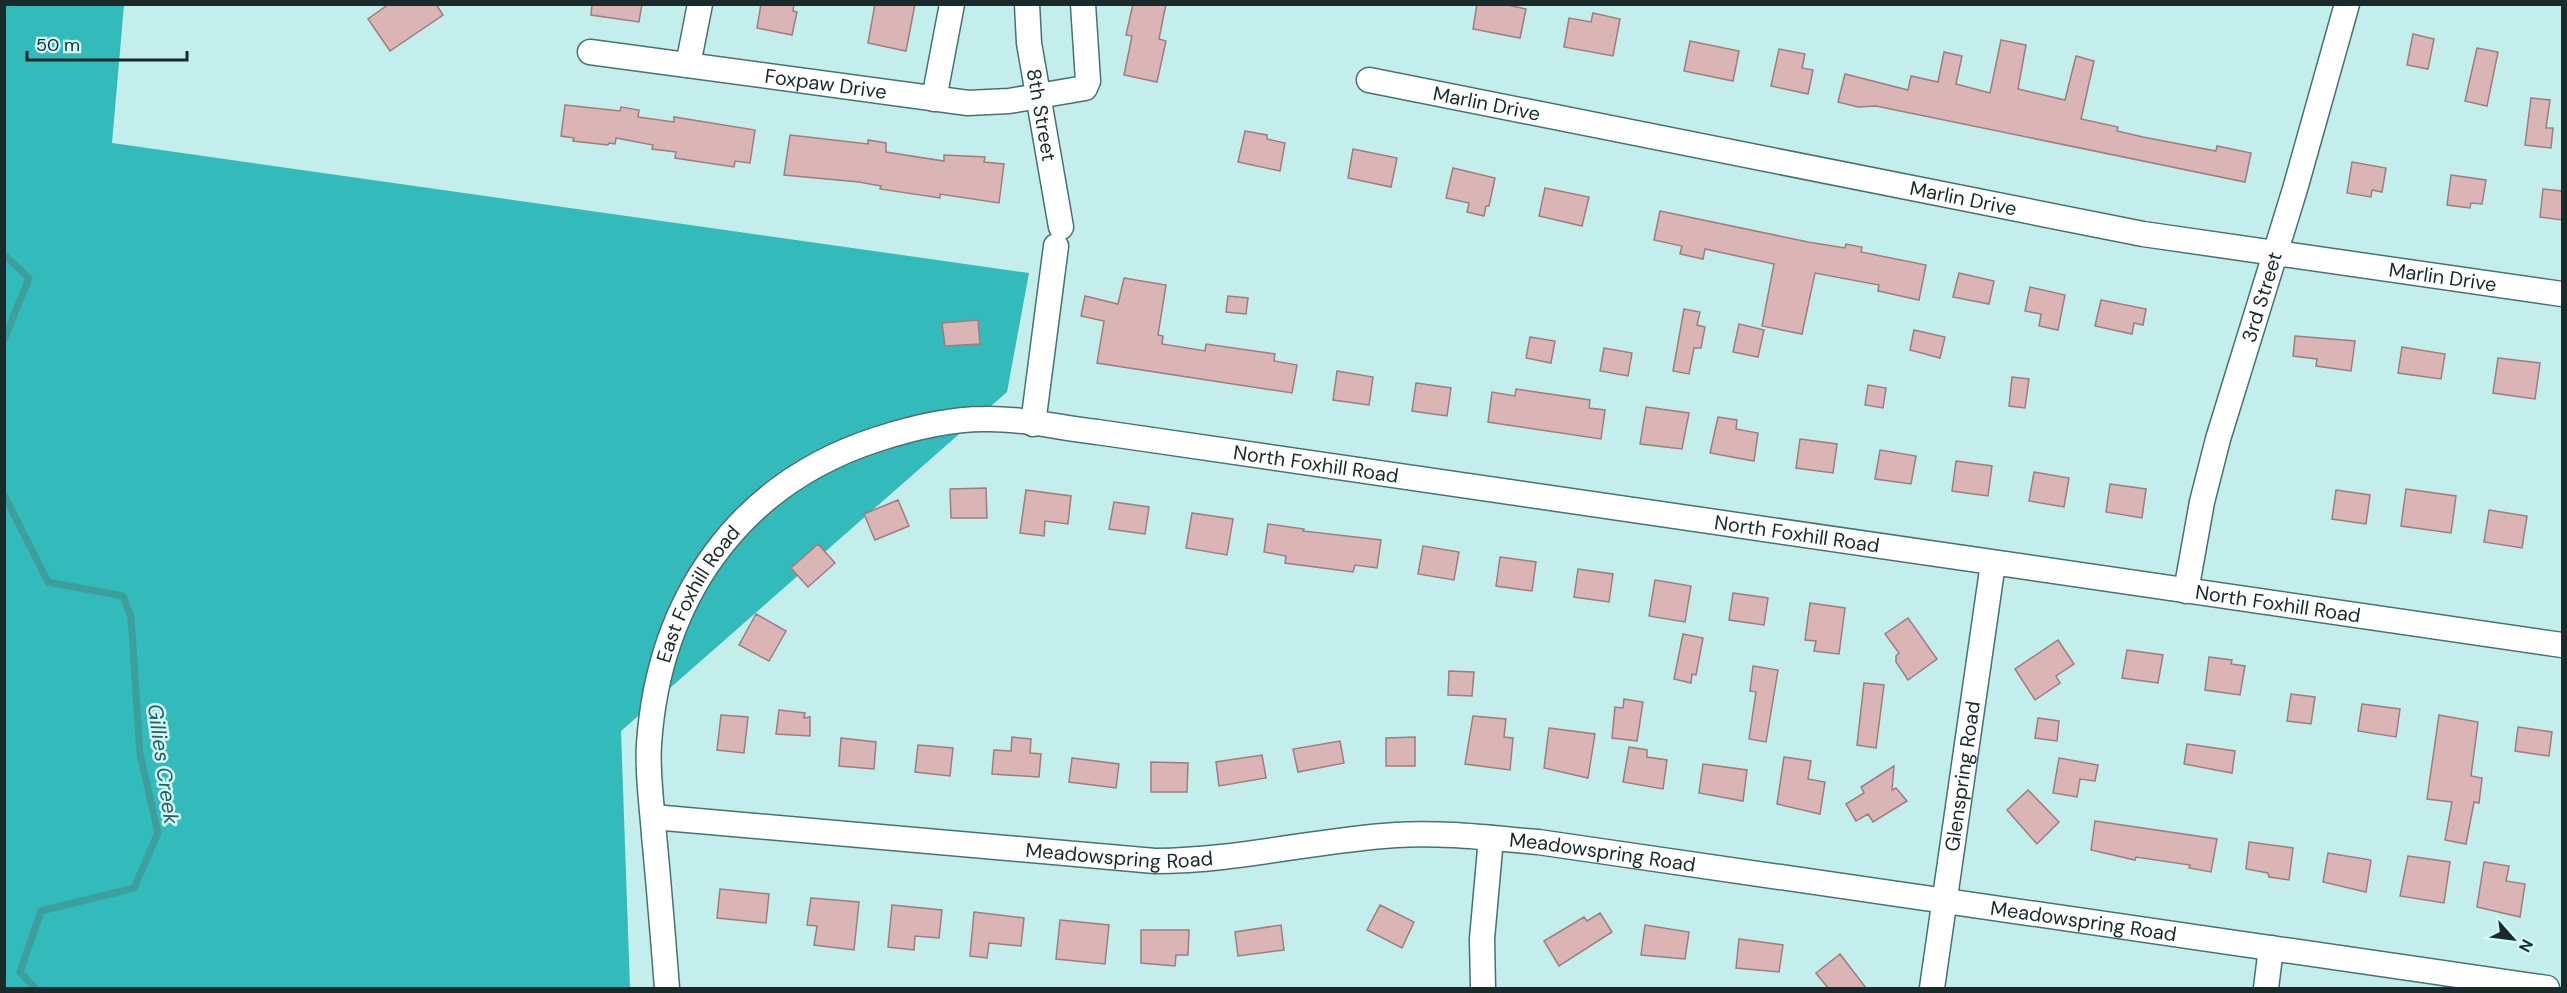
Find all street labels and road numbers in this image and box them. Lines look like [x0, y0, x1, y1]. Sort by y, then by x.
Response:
street label: Foxpaw Drive [763, 63, 888, 105]
street label: 8th Street [1021, 67, 1062, 163]
street label: Marlin Drive [1431, 80, 1542, 127]
street label: Marlin Drive [1908, 175, 2019, 222]
street label: 3rd Street [2236, 248, 2288, 345]
street label: Marlin Drive [2387, 256, 2498, 297]
street label: North Foxhill Road [1232, 439, 1400, 489]
street label: North Foxhill Road [1713, 509, 1881, 559]
street label: East Foxhill Road [650, 520, 746, 666]
street label: North Foxhill Road [2194, 579, 2362, 629]
street label: Glenspring Road [1939, 699, 1986, 853]
street label: Meadowspring Road [1508, 827, 1697, 878]
street label: Meadowspring Road [1025, 837, 1214, 874]
street label: Meadowspring Road [1989, 895, 2178, 947]

